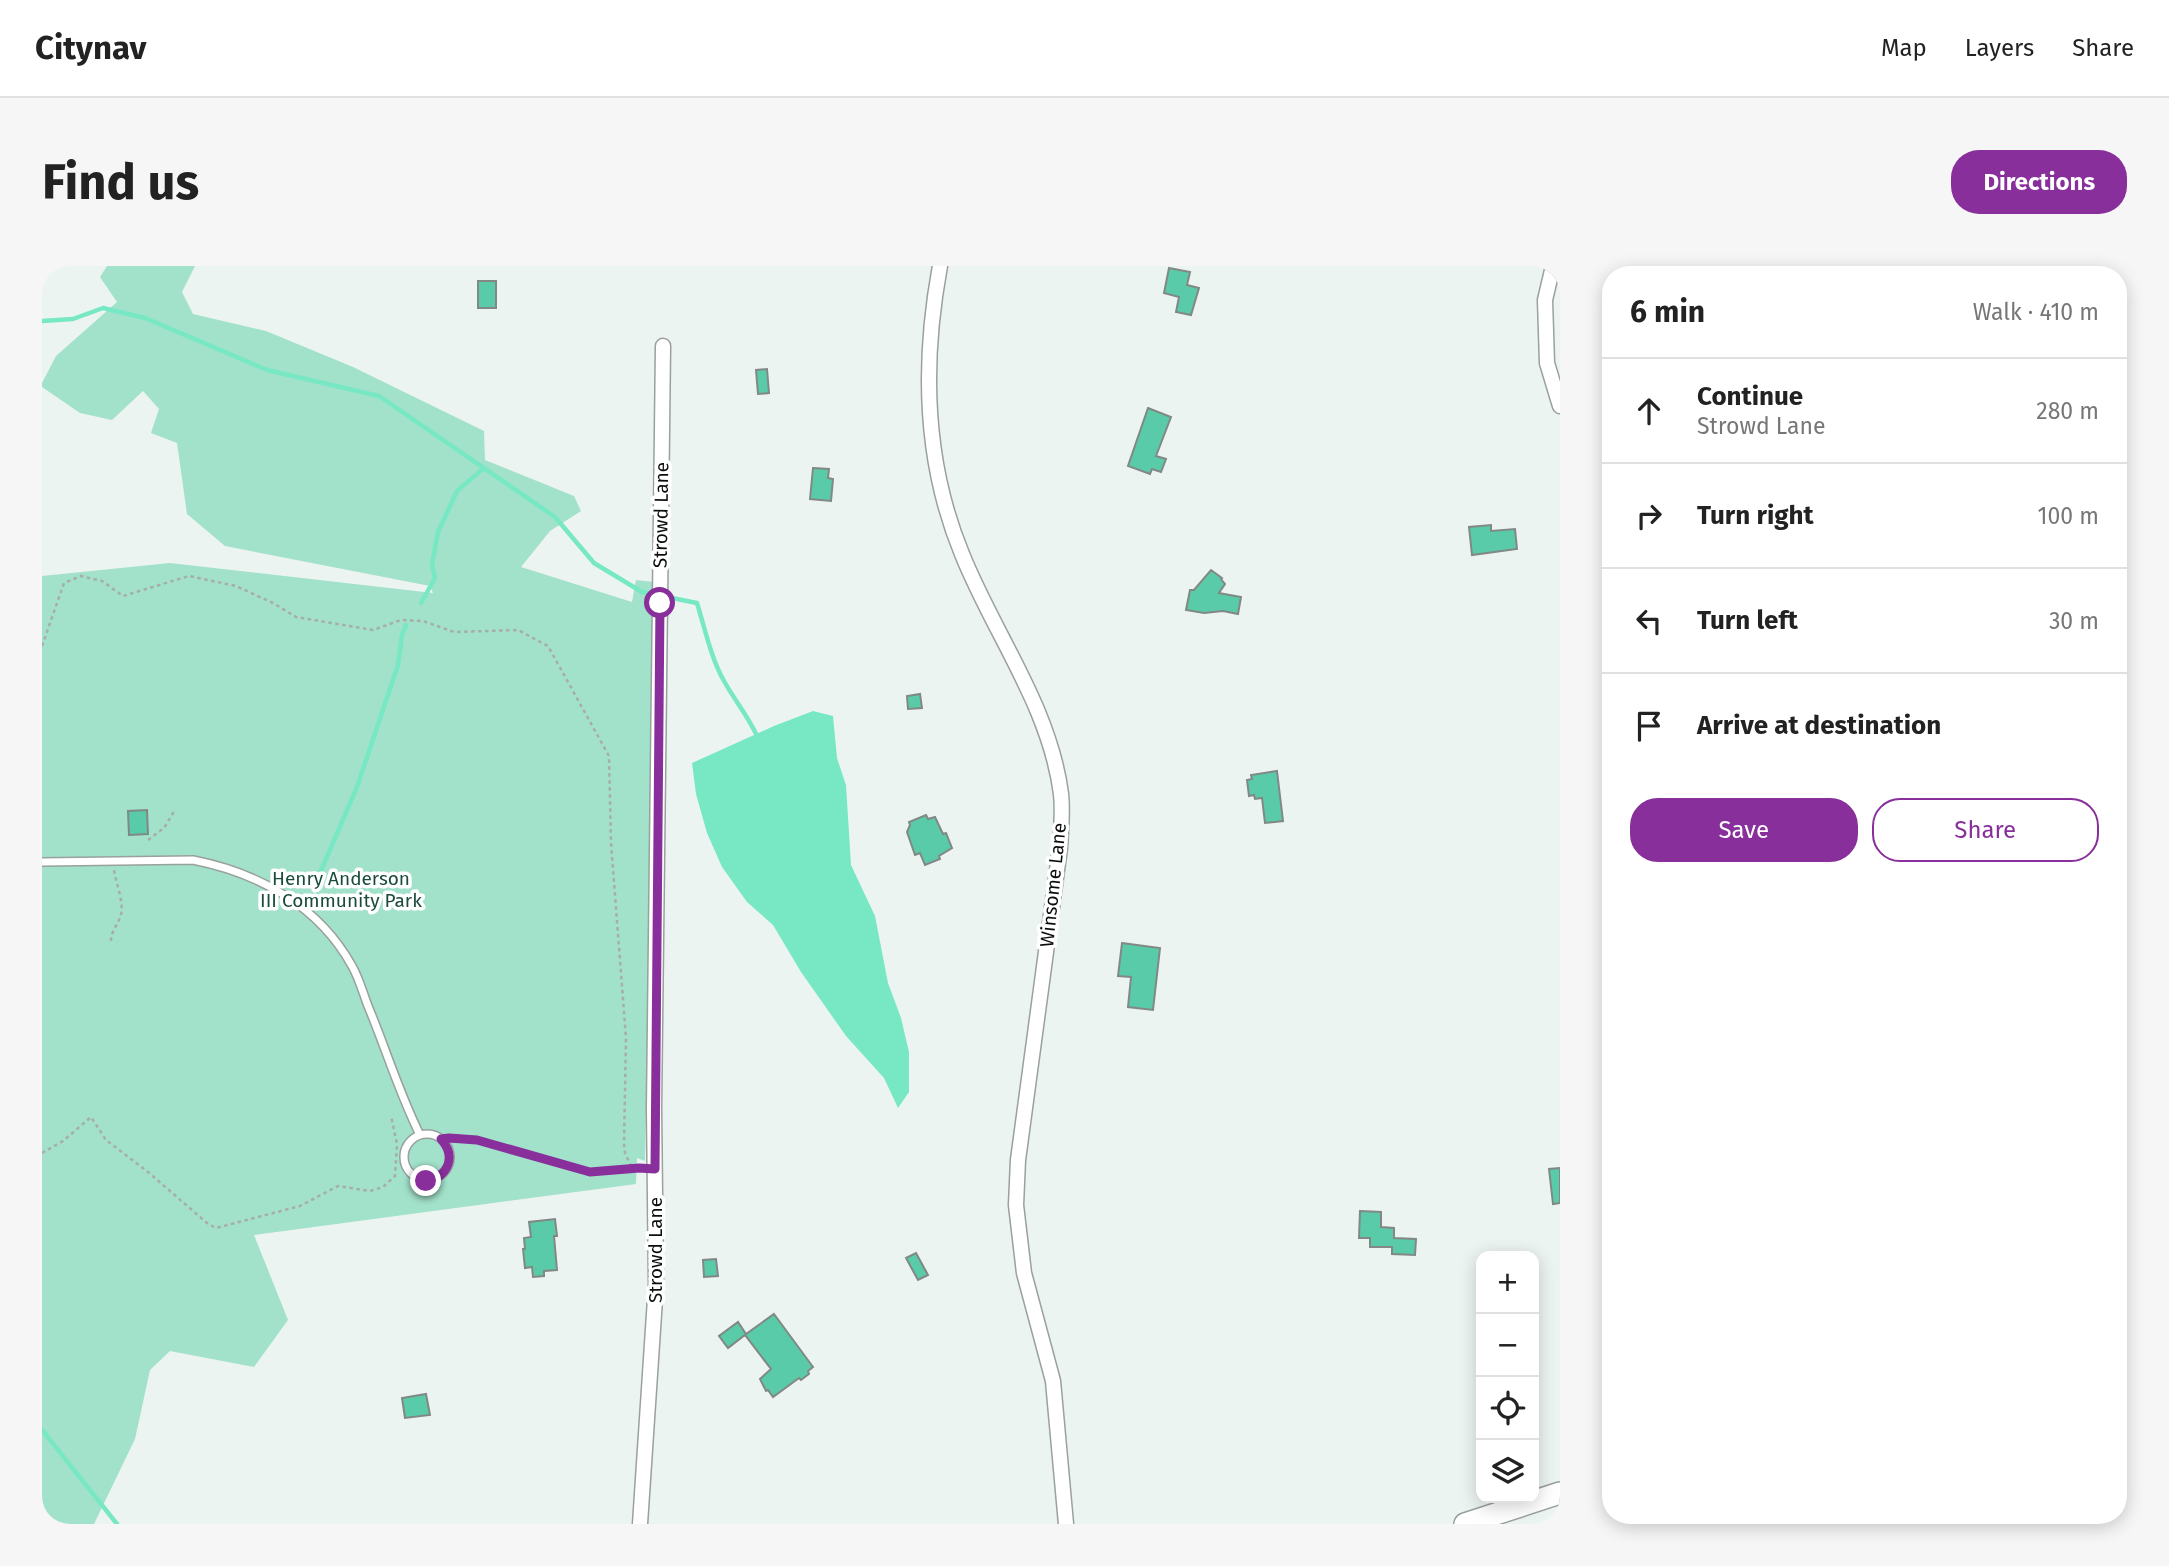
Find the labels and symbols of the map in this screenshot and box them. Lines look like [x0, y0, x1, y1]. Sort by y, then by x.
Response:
street label: Strowd Lane [649, 462, 673, 568]
route start [644, 587, 675, 618]
street label: Winsome Lane [1035, 822, 1071, 948]
park label: Henry Anderson III Community Park [260, 867, 422, 912]
route end [410, 1165, 441, 1196]
street label: Strowd Lane [644, 1197, 667, 1303]

